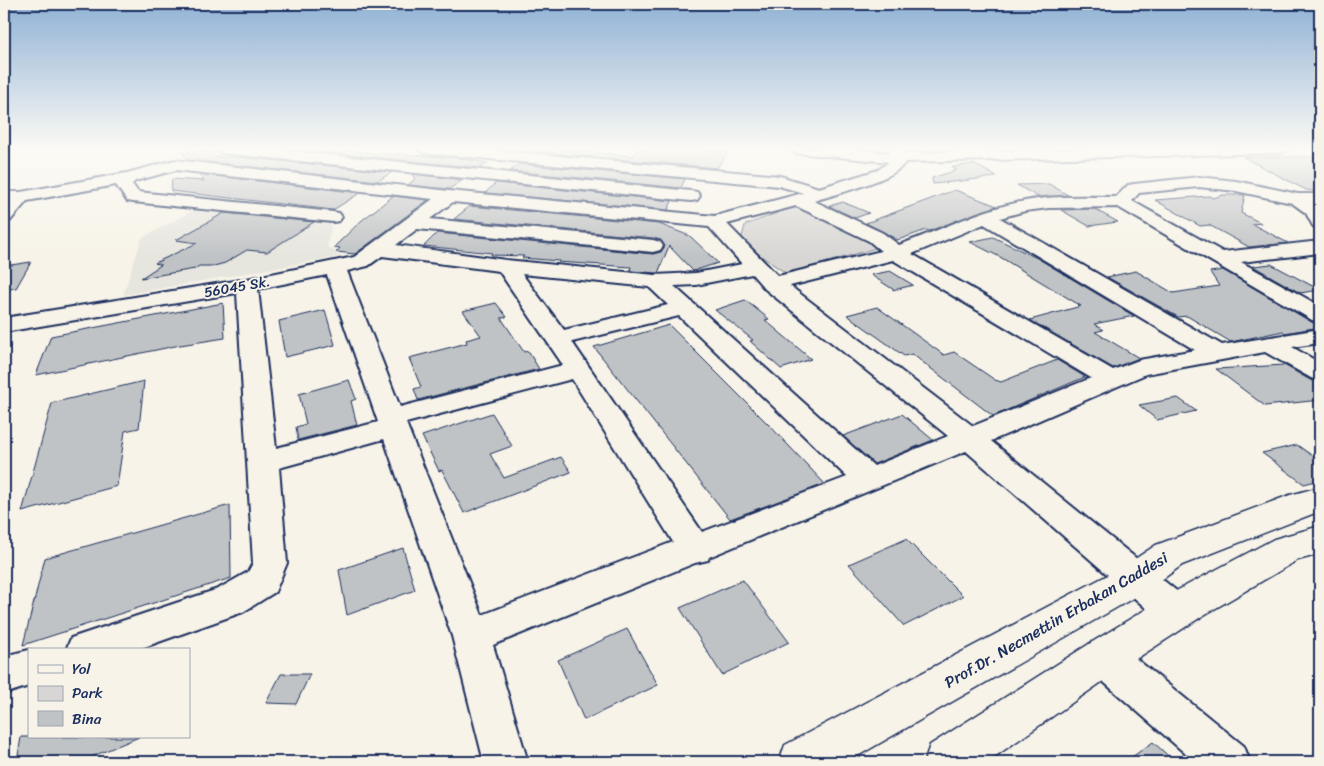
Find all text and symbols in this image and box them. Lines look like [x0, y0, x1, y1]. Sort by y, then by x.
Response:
street label: 56045 Sk. [202, 269, 272, 305]
street label: Prof.Dr. Necmettin Erbakan Caddesi [938, 543, 1174, 696]
legend [28, 648, 190, 738]
text: Yol [72, 656, 91, 682]
text: Park [72, 680, 103, 706]
text: Bina [72, 706, 102, 732]

